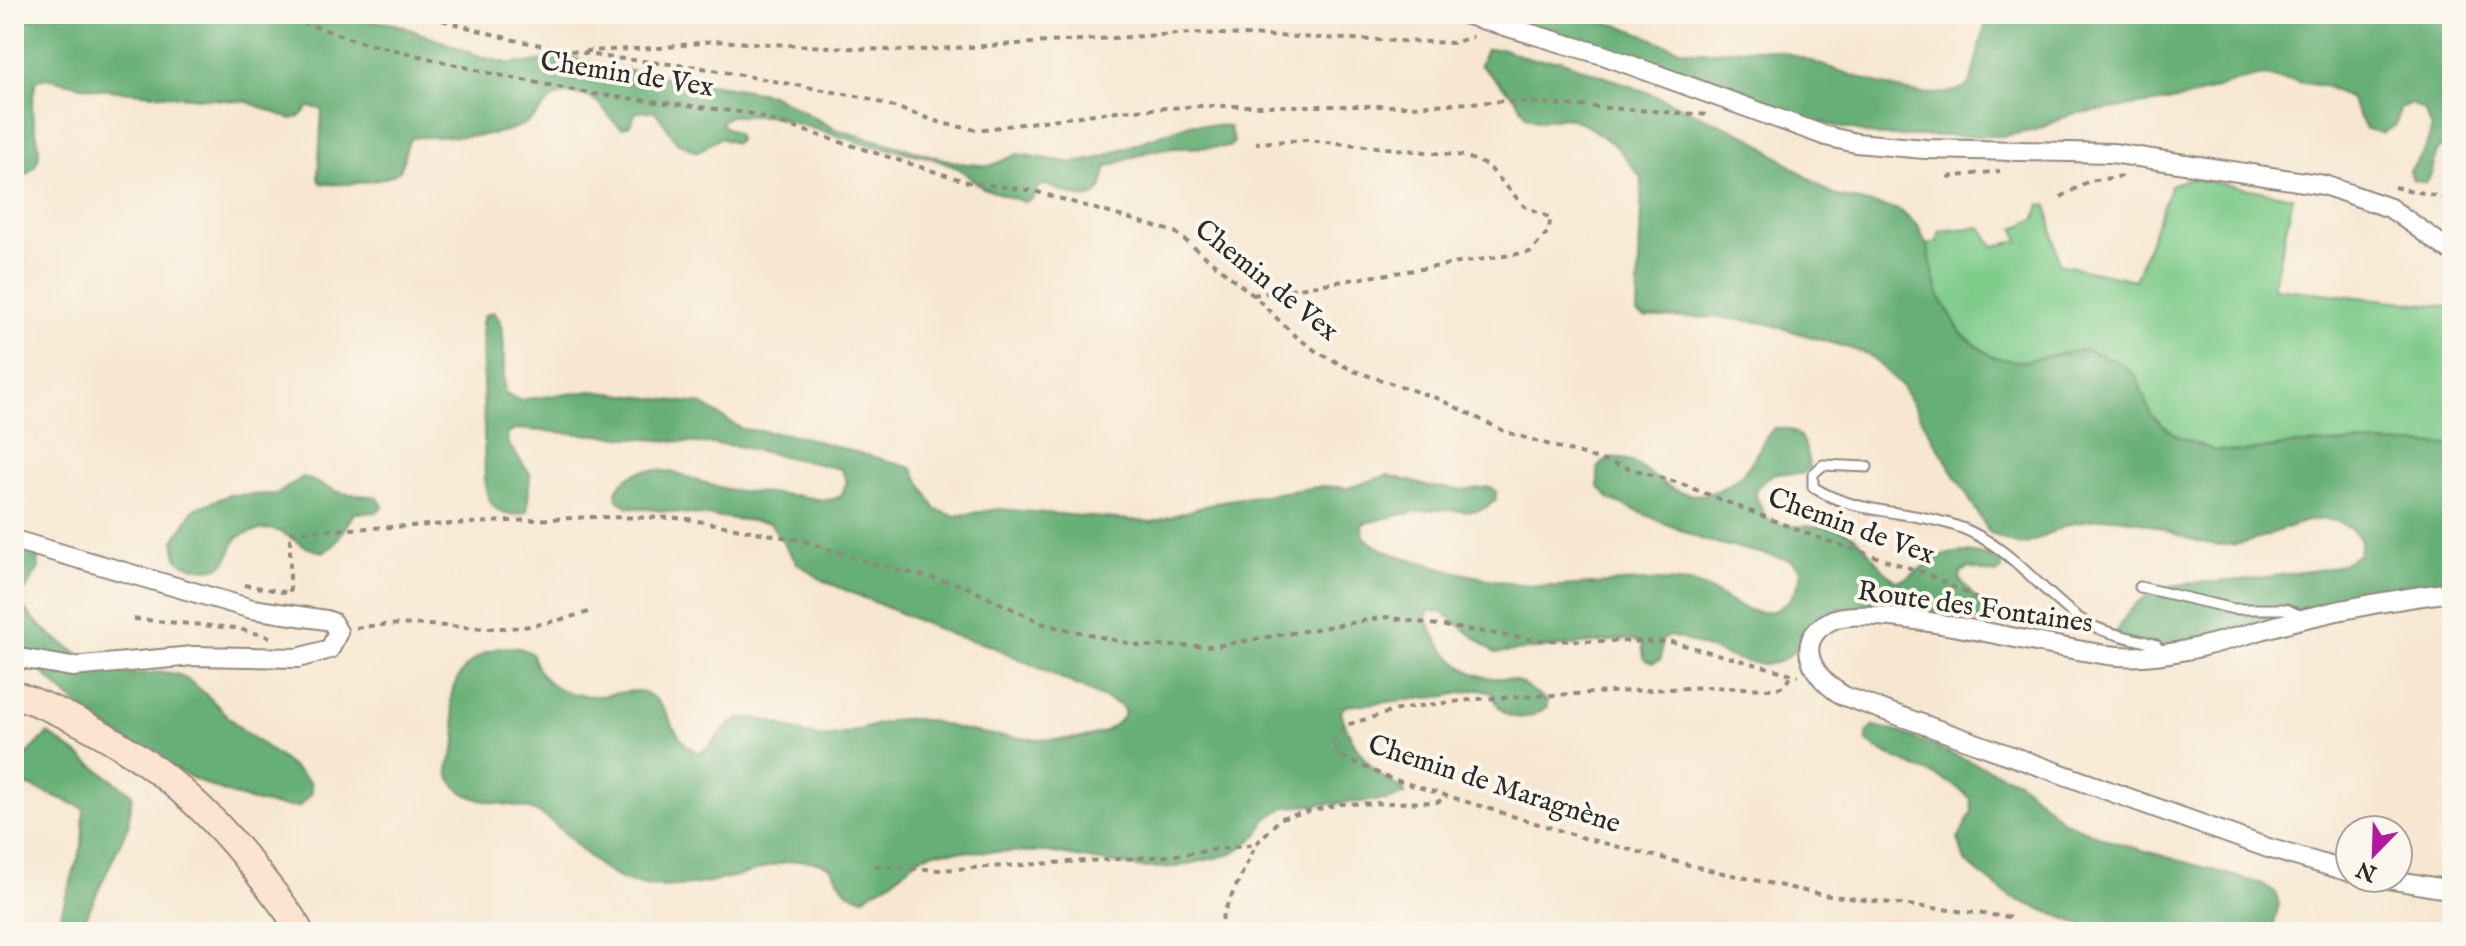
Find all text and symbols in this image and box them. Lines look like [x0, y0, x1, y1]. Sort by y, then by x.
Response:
street label: Chemin de Vex [538, 44, 717, 106]
street label: Chemin de Vex [1187, 212, 1345, 350]
street label: Chemin de Vex [1763, 481, 1940, 574]
street label: Route des Fontaines [1855, 574, 2095, 642]
street label: Chemin de Maragnène [1363, 728, 1625, 842]
north arrow [2334, 814, 2414, 894]
text: N [2353, 854, 2382, 888]

